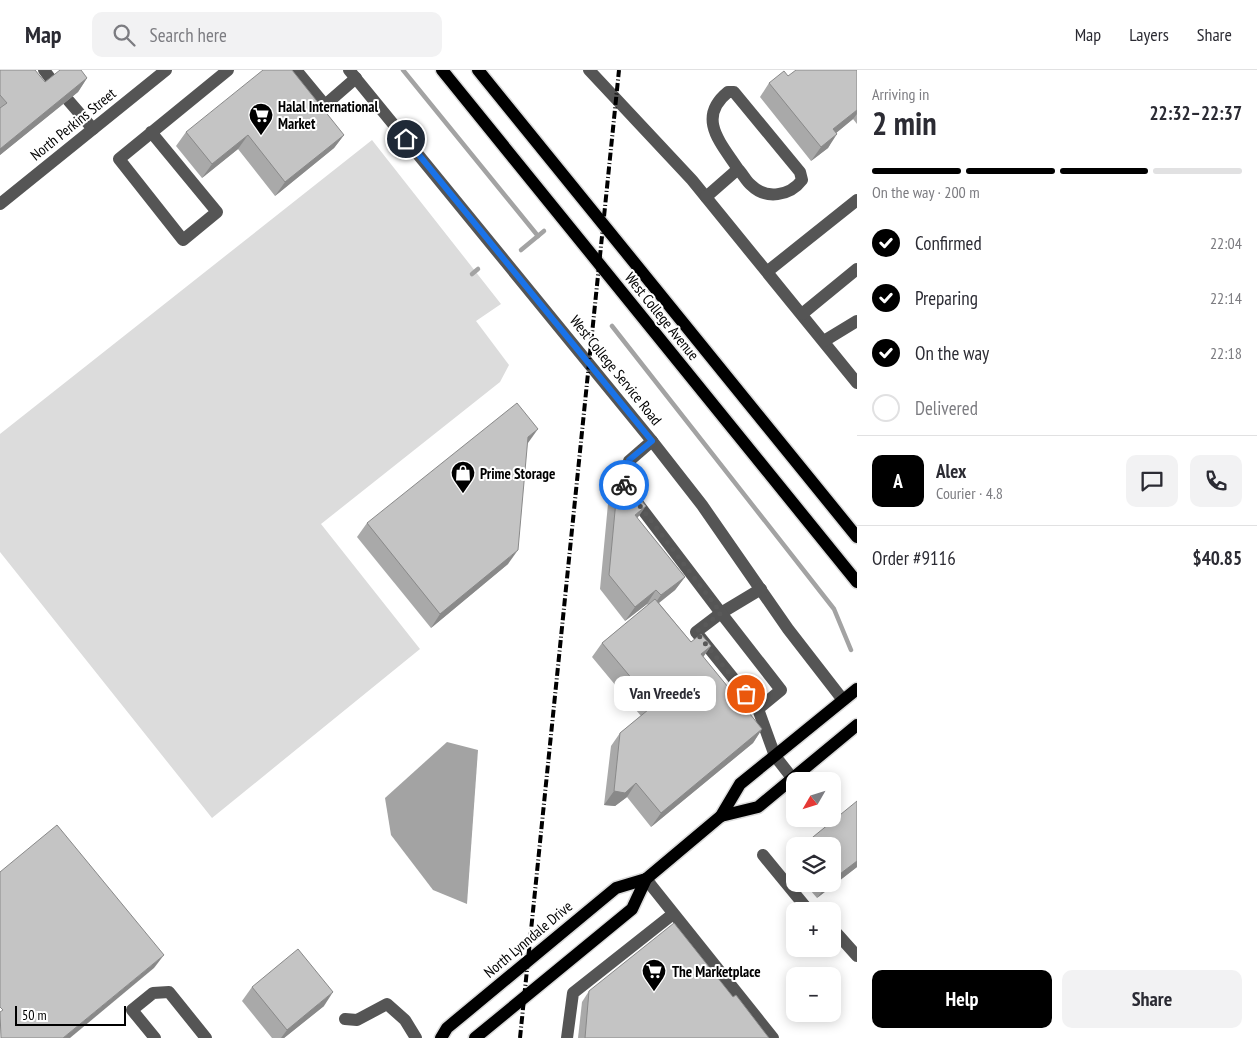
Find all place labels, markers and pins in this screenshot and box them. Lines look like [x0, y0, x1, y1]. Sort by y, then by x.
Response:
place label: Halal International Market [278, 97, 379, 133]
supermarket icon: Halal International Market [248, 102, 274, 136]
pin [385, 118, 427, 160]
shop icon: Prime Storage [450, 460, 476, 494]
place label: Prime Storage [480, 464, 555, 483]
pin [725, 673, 767, 715]
callout: Van Vreede's [614, 676, 716, 712]
supermarket icon: The Marketplace [641, 958, 667, 992]
place label: The Marketplace [672, 962, 761, 981]

